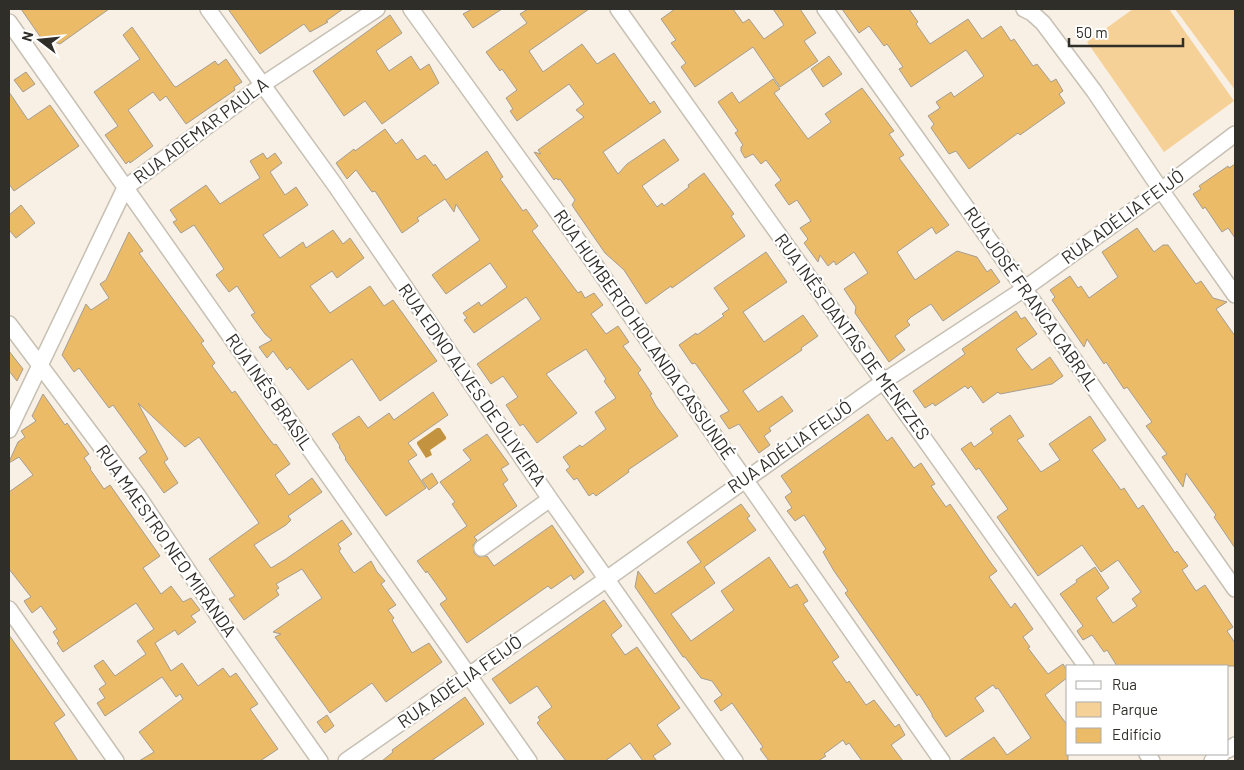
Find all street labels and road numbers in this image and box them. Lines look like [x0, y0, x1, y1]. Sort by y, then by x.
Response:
street label: RUA ADEMAR PAULA [129, 72, 272, 188]
street label: RUA ADÉLIA FEIJÓ [1057, 164, 1188, 268]
street label: RUA JOSÉ FRANCA CABRAL [960, 202, 1104, 395]
street label: RUA HUMBERTO HOLANDA CASSUNDÉ [550, 205, 740, 464]
street label: RUA INÊS DANTAS DE MENEZES [771, 229, 935, 444]
street label: RUA EDNO ALVES DE OLIVEIRA [394, 279, 551, 490]
street label: RUA INÊS BRASIL [221, 329, 318, 454]
street label: RUA ADÉLIA FEIJÓ [723, 395, 856, 497]
street label: RUA MAESTRO NEO MIRANDA [92, 440, 242, 641]
street label: RUA ADÉLIA FEIJÓ [393, 630, 526, 732]

